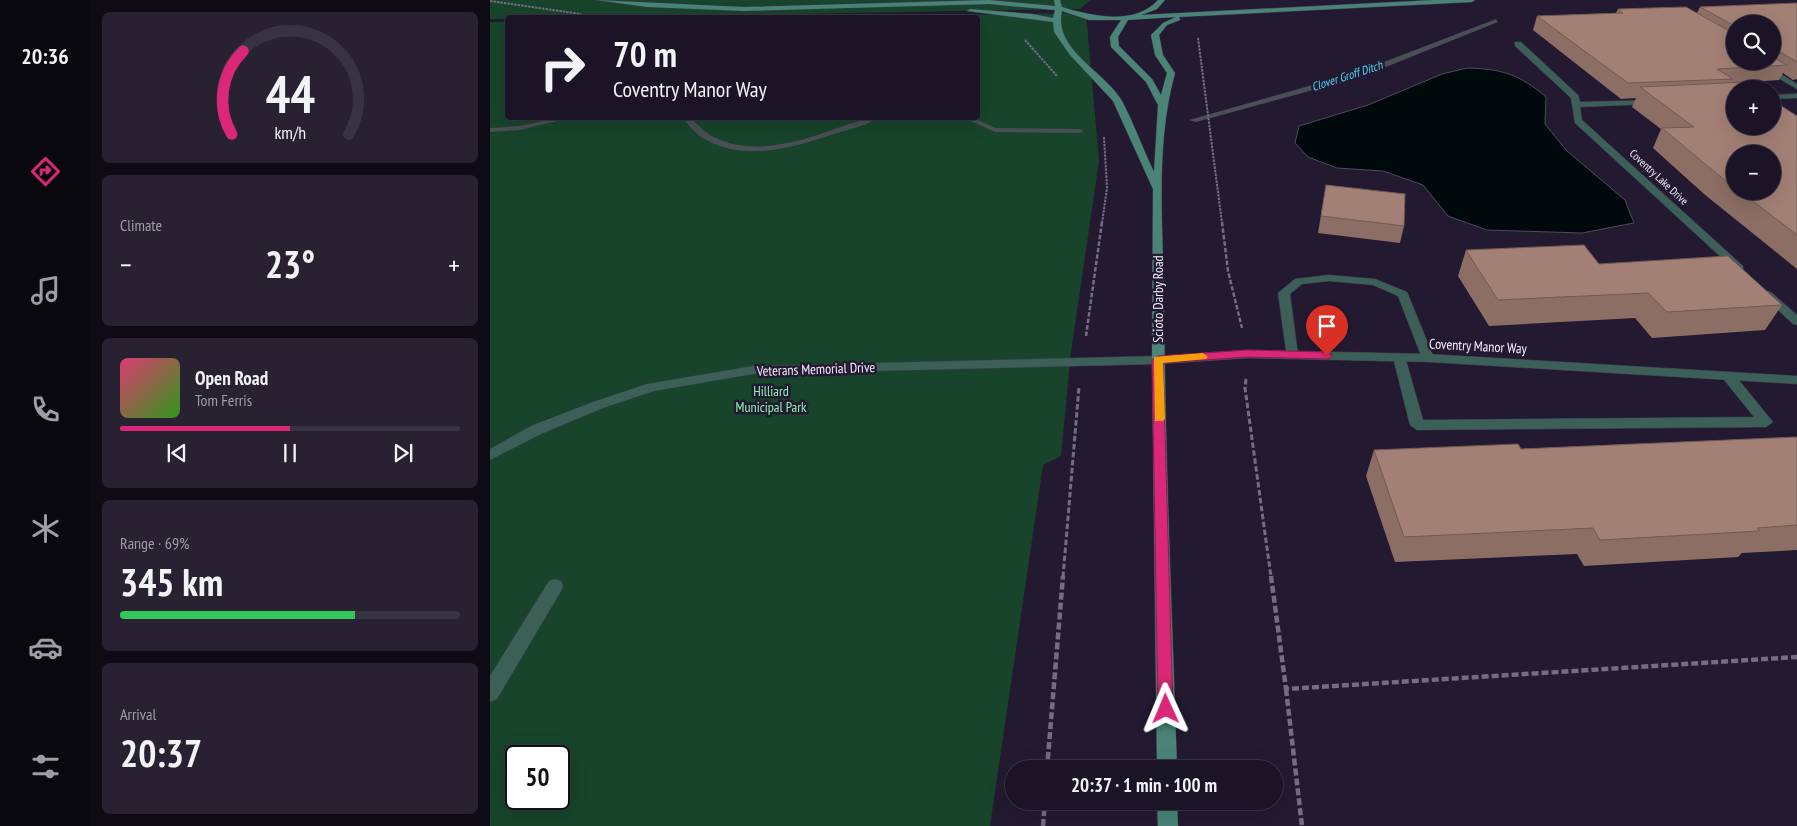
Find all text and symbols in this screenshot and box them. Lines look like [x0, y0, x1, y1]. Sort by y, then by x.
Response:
map controls [1726, 15, 1781, 200]
button: search [1726, 15, 1781, 70]
text: 70 m [613, 31, 677, 77]
icon: right [530, 35, 595, 100]
text: 20:36 [21, 42, 69, 70]
water label: Clover Groff Ditch [1310, 57, 1385, 94]
text: 44 [265, 60, 315, 127]
text: Coventry Manor Way [613, 75, 767, 103]
button: + [1726, 80, 1781, 135]
text: km/h [274, 121, 306, 144]
button: − [1726, 145, 1781, 200]
street label: Coventry Lake Drive [1627, 146, 1692, 208]
icon: directions [28, 154, 63, 189]
text: Climate [120, 215, 162, 235]
text: 23° [265, 239, 315, 288]
text: − [120, 246, 132, 283]
text: + [448, 246, 460, 283]
street label: Scioto Darby Road [1149, 255, 1167, 343]
icon: music [28, 273, 63, 308]
pin [1306, 305, 1348, 356]
icon: arrive [1313, 312, 1341, 340]
street label: Coventry Manor Way [1429, 334, 1528, 358]
street label: Veterans Memorial Drive [756, 358, 876, 380]
text: Open Road [195, 366, 268, 390]
park label: Hilliard Municipal Park [736, 382, 807, 416]
text: Tom Ferris [195, 390, 252, 410]
icon: phone [28, 392, 63, 427]
icon: previous [163, 439, 191, 467]
icon: pause [276, 439, 304, 467]
icon: next [389, 439, 417, 467]
icon: climate [28, 511, 63, 546]
text: Range · 69% [120, 533, 189, 553]
text: 345 km [120, 557, 223, 606]
icon: car [28, 630, 63, 665]
position arrow [1139, 682, 1191, 734]
text: Arrival [120, 704, 156, 724]
text: 20:37 [120, 728, 202, 777]
speed limit sign: 50 [505, 745, 570, 810]
icon: filters [28, 749, 63, 784]
text: 20:37 · 1 min · 100 m [1071, 773, 1217, 797]

